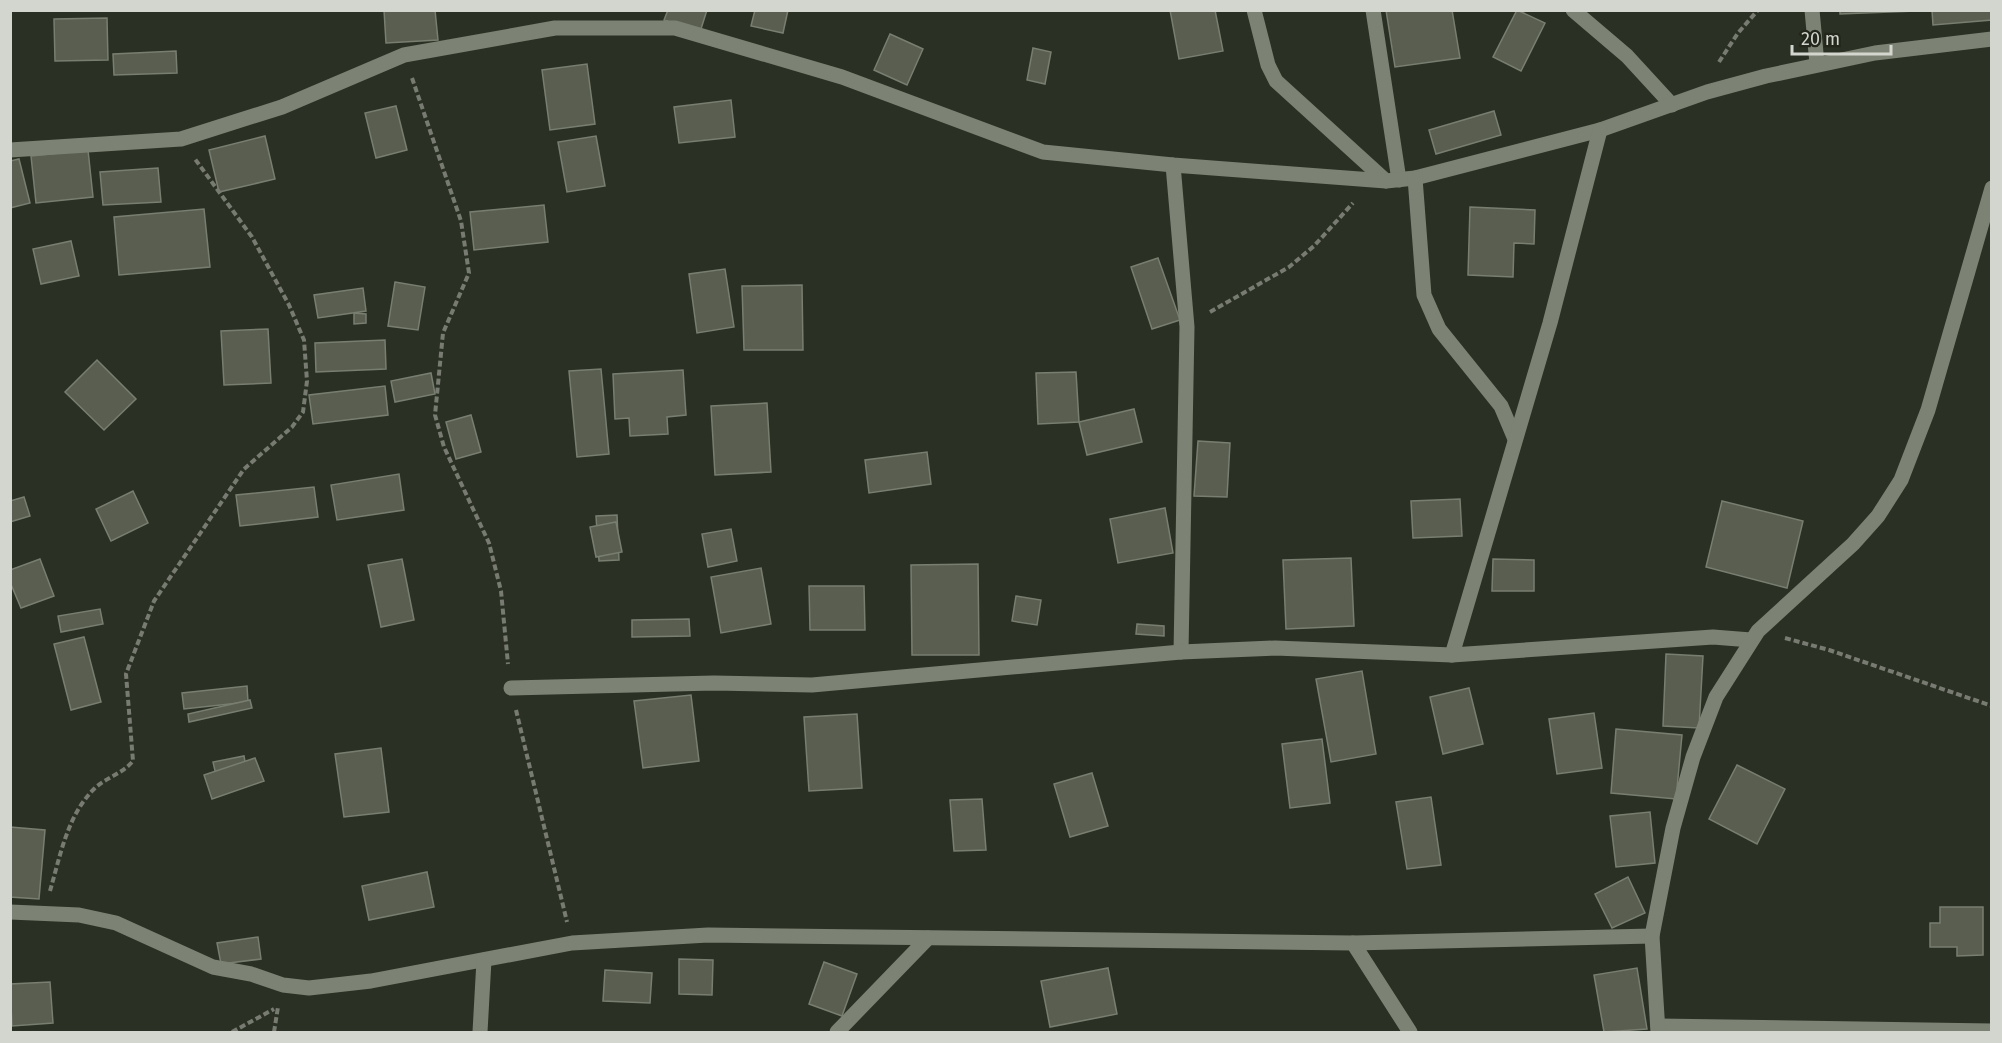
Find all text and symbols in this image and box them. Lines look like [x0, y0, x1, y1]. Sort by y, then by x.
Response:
scale bar [1792, 18, 1891, 56]
text: 20 m [1801, 28, 1840, 50]

